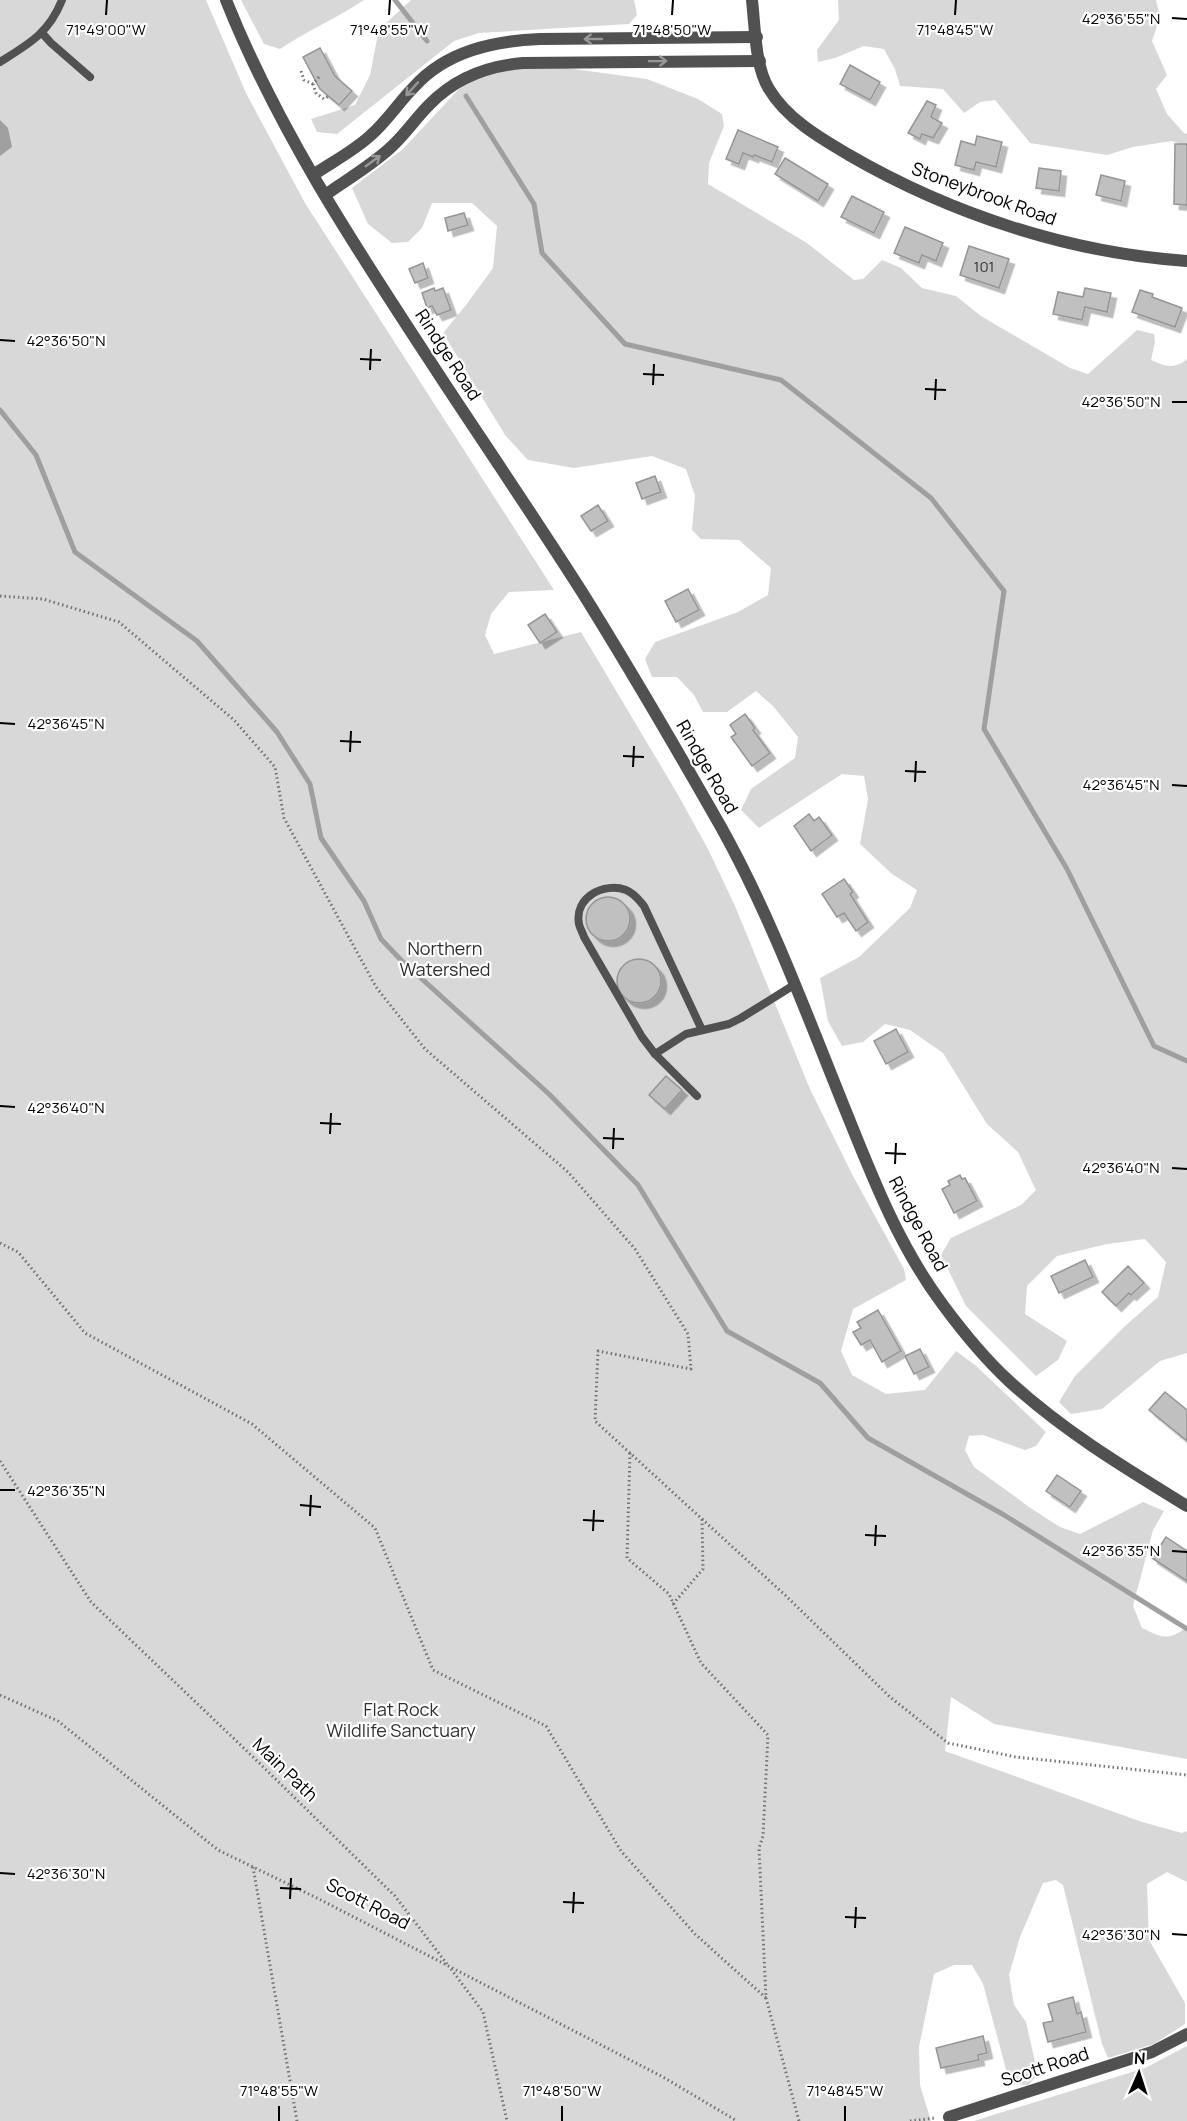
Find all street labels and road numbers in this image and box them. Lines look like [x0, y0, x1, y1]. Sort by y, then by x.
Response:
street label: Stoneybrook Road [909, 156, 1060, 230]
street label: Rindge Road [410, 304, 487, 405]
street label: Rindge Road [671, 715, 744, 818]
street label: Rindge Road [884, 1172, 954, 1275]
street label: Main Path [248, 1732, 324, 1806]
street label: Scott Road [322, 1872, 414, 1934]
street label: Scott Road [998, 2041, 1092, 2092]

